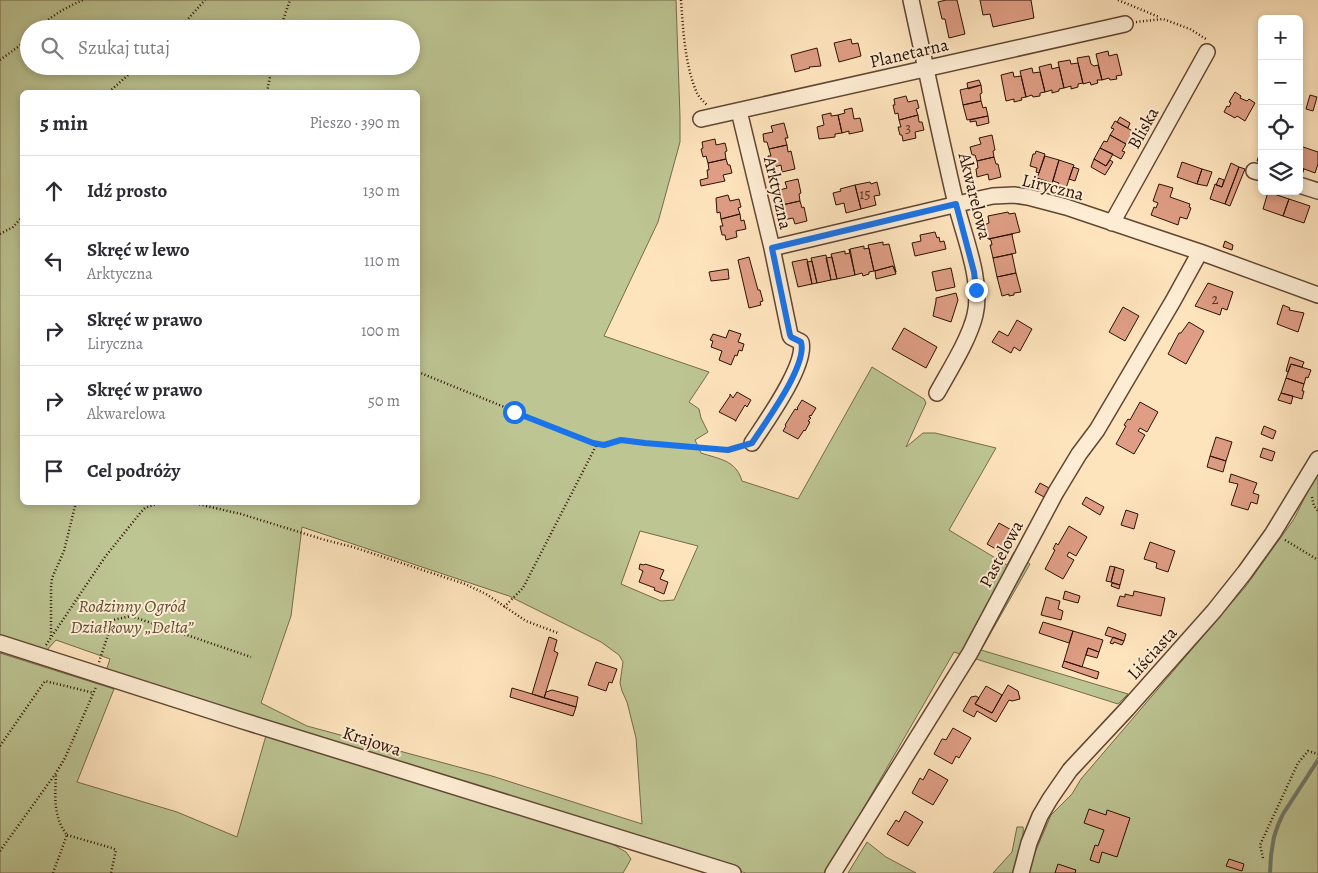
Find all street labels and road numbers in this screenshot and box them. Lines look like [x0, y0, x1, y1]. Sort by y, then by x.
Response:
street label: Planetarna [867, 32, 951, 74]
street label: Bliska [1122, 102, 1165, 153]
street label: Akwarelowa [952, 149, 997, 242]
street label: Arktyczna [758, 153, 798, 232]
street label: Liryczna [1019, 168, 1087, 206]
street label: Pastelowa [973, 516, 1029, 592]
street label: Liściasta [1122, 621, 1183, 685]
street label: Krajowa [340, 720, 405, 762]

